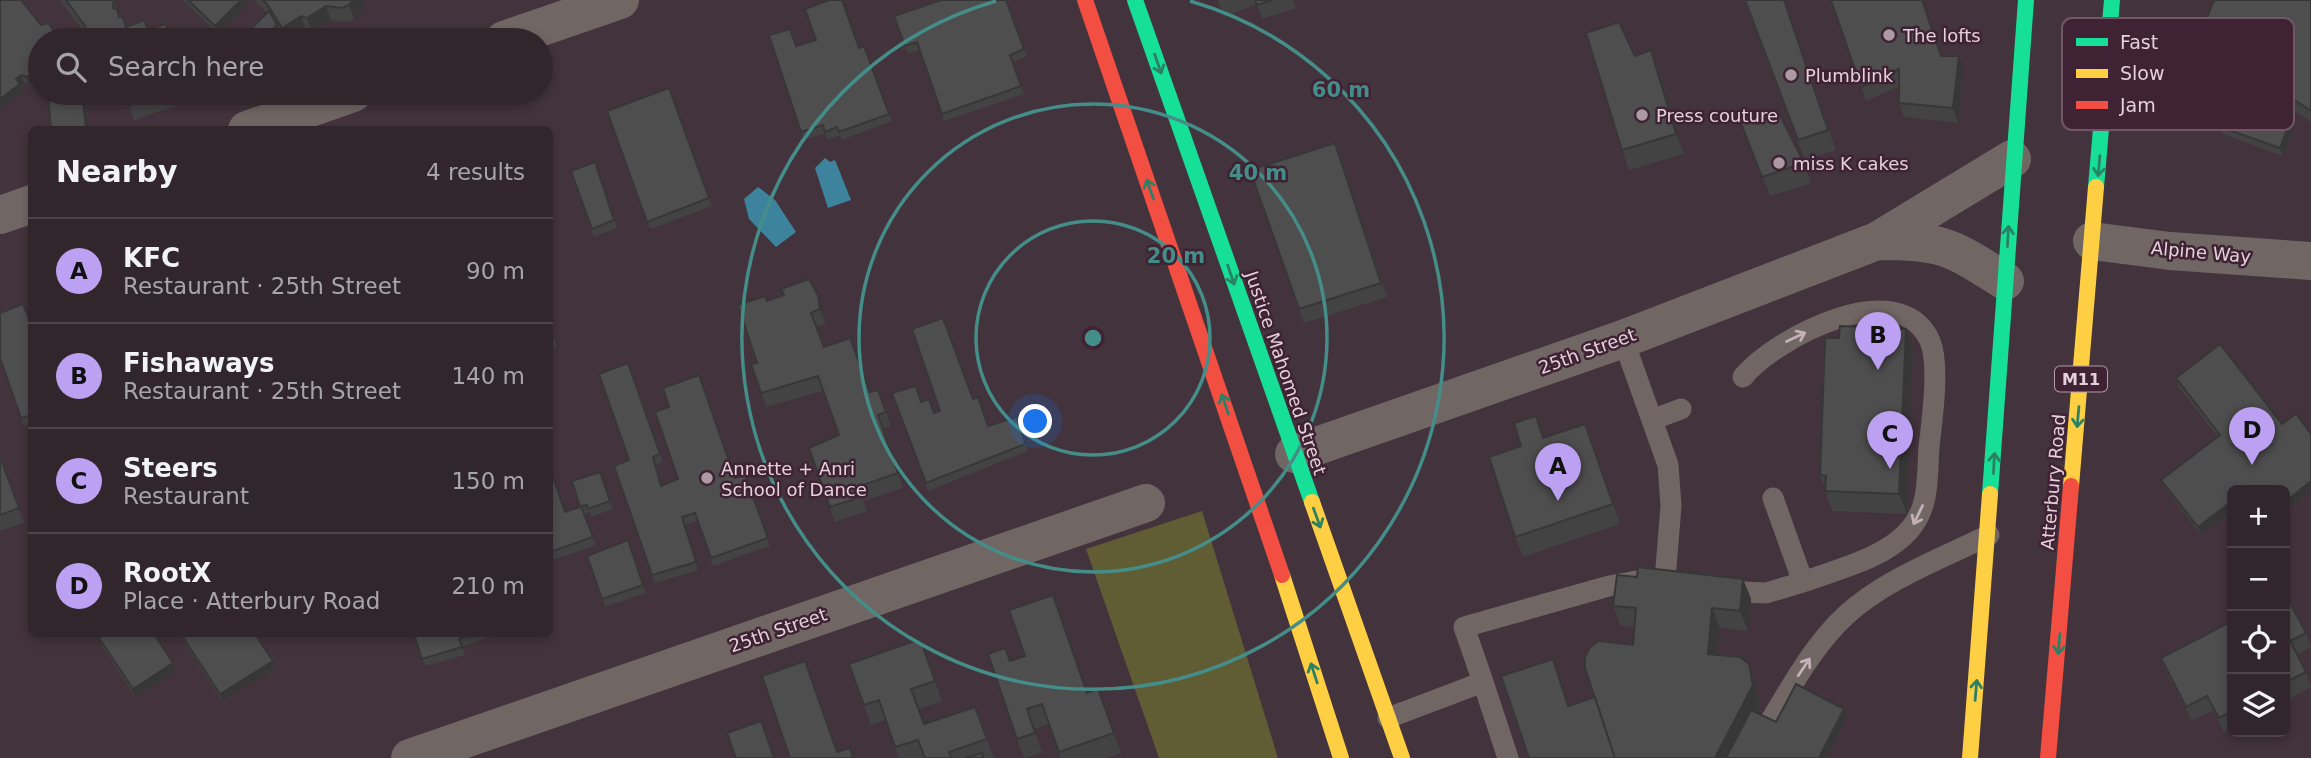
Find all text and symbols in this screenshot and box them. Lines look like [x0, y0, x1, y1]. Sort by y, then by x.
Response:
legend [2062, 18, 2294, 130]
place label: The lofts [1902, 25, 1981, 46]
marker: The lofts [1881, 27, 1897, 43]
search box [28, 28, 553, 105]
text: Fast [2120, 31, 2158, 53]
icon: search [52, 48, 90, 86]
text: Search here [108, 52, 264, 82]
one-way arrow [1153, 53, 1165, 75]
text: Slow [2120, 62, 2165, 84]
place label: Plumblink [1805, 65, 1894, 86]
marker: Plumblink [1783, 67, 1799, 83]
text: 60 m [1312, 78, 1370, 102]
text: Jam [2119, 94, 2156, 116]
place label: Press couture [1656, 105, 1778, 126]
marker: Press couture [1634, 107, 1650, 123]
place label: miss K cakes [1793, 153, 1909, 174]
text: Nearby [56, 154, 178, 189]
one-way arrow [2093, 154, 2106, 177]
marker: miss K cakes [1771, 155, 1787, 171]
text: 4 results [426, 159, 525, 185]
text: 40 m [1229, 161, 1287, 185]
one-way arrow [1143, 178, 1155, 200]
one-way arrow [2001, 225, 2014, 248]
street label: Alpine Way [2150, 237, 2252, 267]
text: KFC [123, 243, 180, 273]
text: 20 m [1147, 244, 1205, 268]
text: A [70, 258, 88, 284]
text: 90 m [466, 258, 525, 284]
one-way arrow [1226, 264, 1239, 286]
street label: Justice Mahomed Street [1241, 267, 1331, 478]
text: Restaurant · 25th Street [123, 273, 401, 299]
pin: B [1855, 312, 1901, 370]
street label: 25th Street [1536, 324, 1638, 378]
centre of rings [1081, 326, 1105, 350]
one-way arrow [1785, 329, 1806, 343]
text: Fishaways [123, 348, 274, 378]
text: B [70, 363, 88, 389]
text: 140 m [451, 363, 525, 389]
road number: M11 [2055, 366, 2107, 392]
text: Restaurant · 25th Street [123, 378, 401, 404]
one-way arrow [1218, 393, 1230, 415]
your location [1018, 404, 1052, 438]
one-way arrow [2071, 405, 2084, 428]
pin: D [2229, 407, 2275, 465]
pin: C [1867, 411, 1913, 469]
street label: Atterbury Road [2037, 413, 2069, 551]
pin: A [1535, 443, 1581, 501]
one-way arrow [1988, 452, 2001, 475]
text: Steers [123, 453, 218, 483]
place label: Annette + Anri School of Dance [721, 458, 867, 500]
text: C [71, 468, 87, 494]
text: 150 m [451, 468, 525, 494]
marker: Annette + Anri School of Dance [699, 470, 715, 486]
text: Restaurant [123, 483, 249, 509]
map controls [2227, 485, 2290, 737]
button: + [2227, 485, 2290, 548]
one-way arrow [1911, 504, 1925, 525]
one-way arrow [1311, 507, 1324, 529]
button: − [2227, 548, 2290, 611]
text: RootX [123, 558, 211, 588]
text: D [69, 573, 89, 599]
text: 210 m [451, 573, 525, 599]
text: Place · Atterbury Road [123, 588, 380, 614]
street label: 25th Street [726, 604, 830, 656]
button: locate [2227, 611, 2290, 674]
one-way arrow [2052, 632, 2065, 654]
one-way arrow [1797, 658, 1812, 677]
one-way arrow [1306, 663, 1319, 685]
button: layers [2227, 674, 2290, 737]
one-way arrow [1970, 679, 1983, 702]

